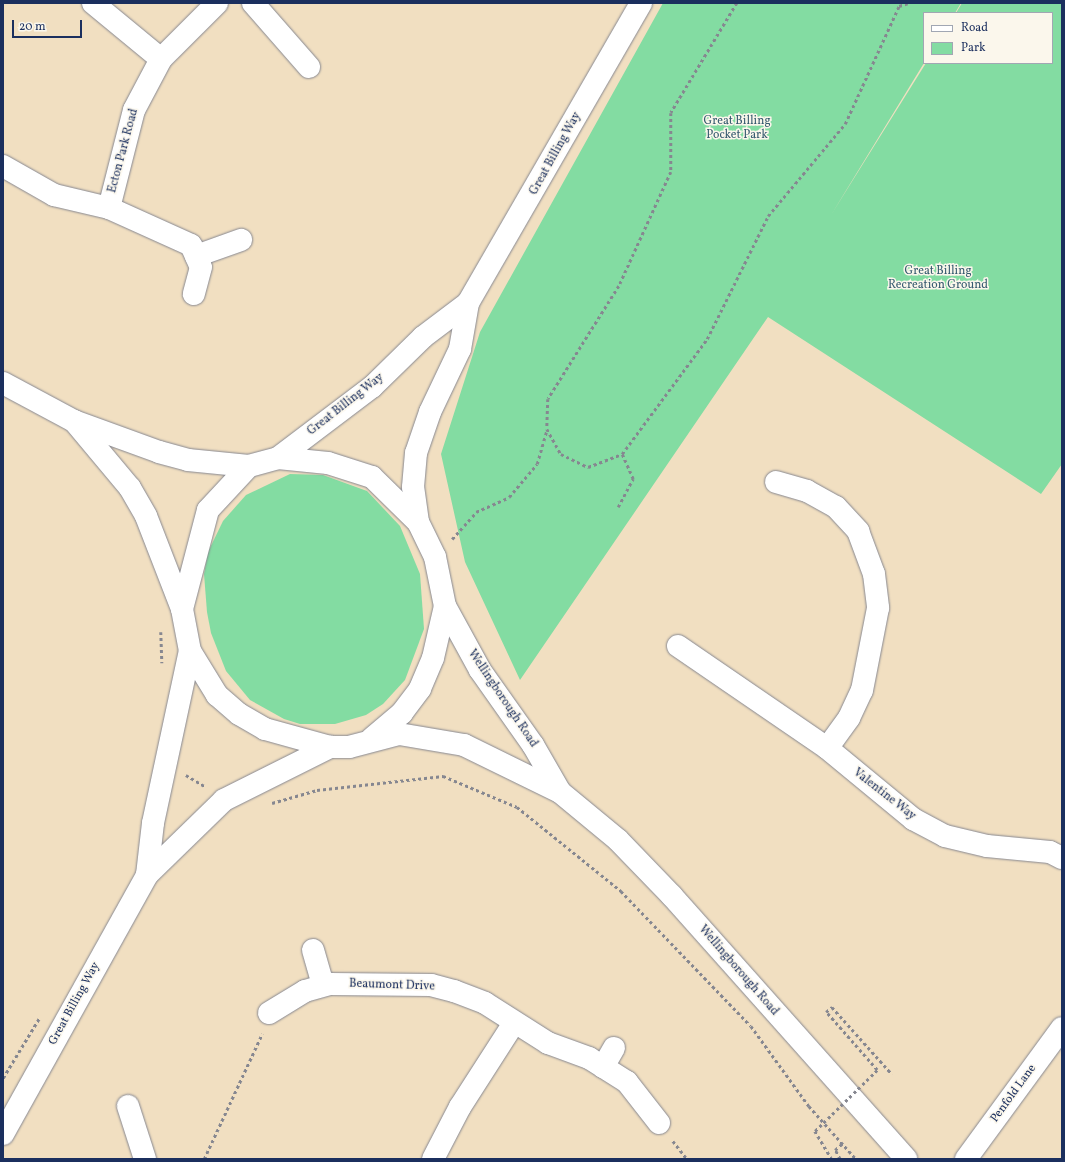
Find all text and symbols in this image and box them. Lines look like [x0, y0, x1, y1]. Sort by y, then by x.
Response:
scale bar [14, 12, 84, 38]
legend [923, 12, 1053, 64]
text: 20 m [19, 19, 46, 35]
text: Road [961, 20, 988, 36]
text: Park [961, 40, 986, 56]
street label: Ecton Park Road [106, 107, 142, 195]
street label: Great Billing Way [527, 110, 585, 198]
park label: Great Billing Pocket Park [703, 115, 771, 143]
park label: Great Billing Recreation Ground [888, 265, 988, 293]
street label: Great Billing Way [305, 371, 387, 439]
street label: Wellingborough Road [464, 647, 540, 751]
street label: Valentine Way [850, 766, 918, 824]
street label: Wellingborough Road [695, 923, 781, 1019]
street label: Great Billing Way [46, 960, 104, 1048]
street label: Beaumont Drive [349, 977, 435, 995]
street label: Penfold Lane [988, 1062, 1040, 1126]

